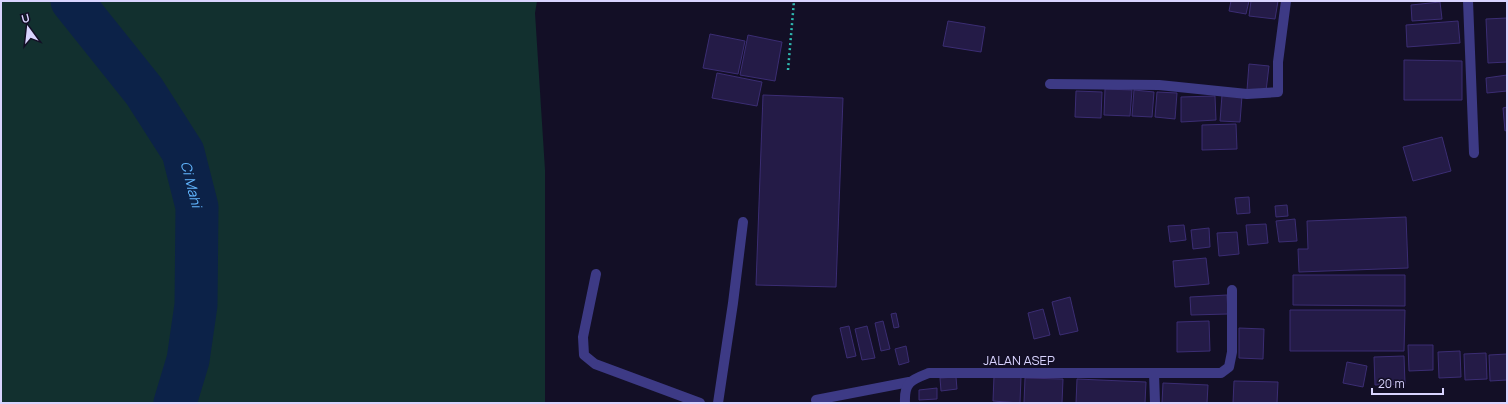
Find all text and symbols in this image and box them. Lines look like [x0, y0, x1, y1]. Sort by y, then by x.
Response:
north arrow [8, 8, 48, 48]
text: U [20, 10, 31, 26]
water label: Ci Mahi [177, 159, 207, 211]
street label: JALAN ASEP [983, 351, 1055, 369]
scale bar [1372, 370, 1443, 396]
text: 20 m [1378, 375, 1405, 392]

